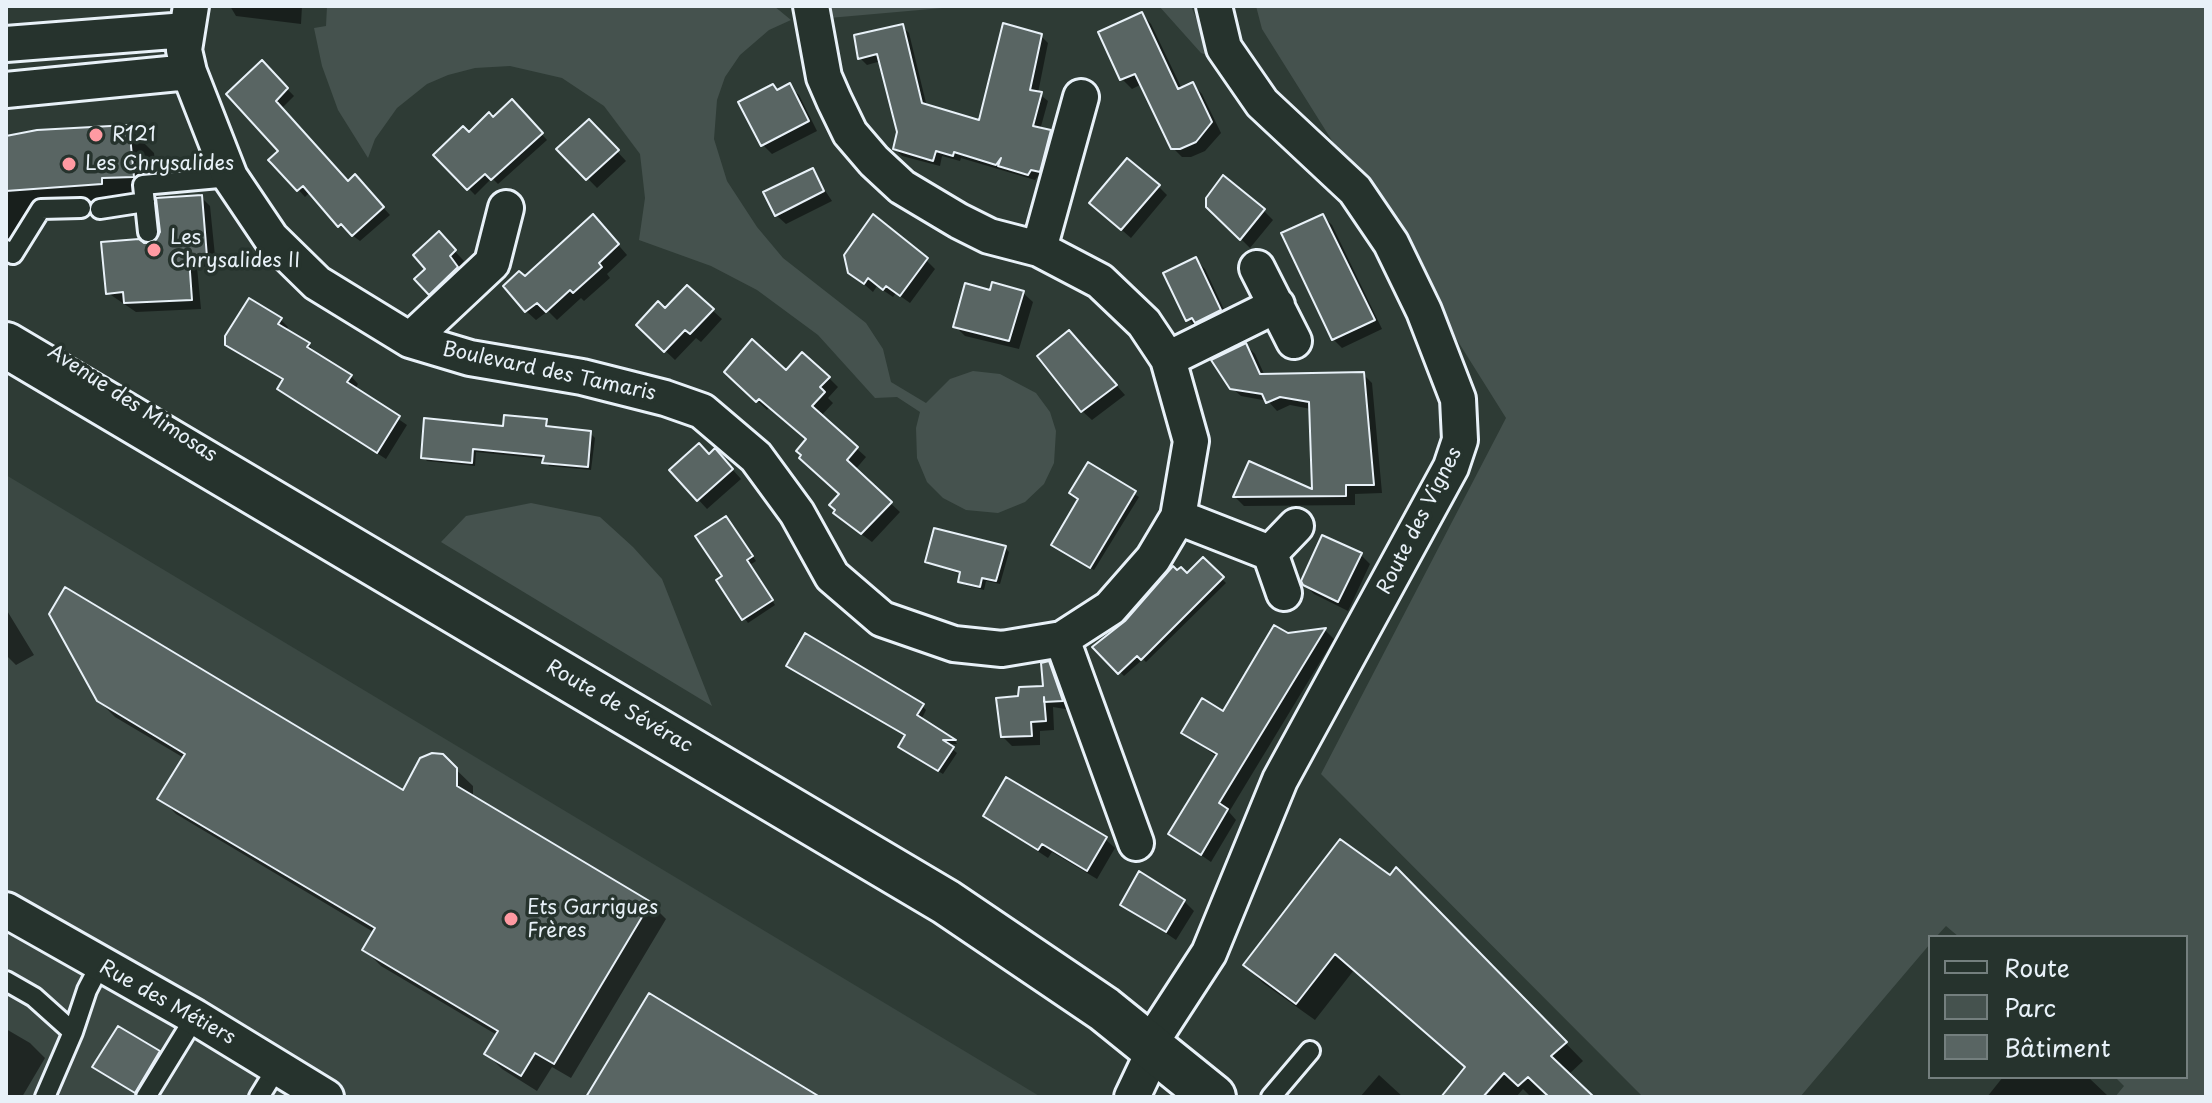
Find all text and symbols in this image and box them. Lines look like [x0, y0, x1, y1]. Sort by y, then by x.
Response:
place label: R121 [112, 123, 156, 147]
marker: R121 [87, 126, 105, 144]
place label: Les Chrysalides [85, 152, 234, 176]
marker: Les Chrysalides [60, 155, 78, 173]
place label: Les Chrysalides II [170, 226, 300, 273]
marker: Les Chrysalides II [145, 241, 163, 259]
street label: Boulevard des Tamaris [440, 338, 658, 406]
street label: Avenue des Mimosas [43, 340, 221, 468]
street label: Route des Vignes [1373, 443, 1467, 599]
street label: Route de Sévérac [542, 655, 696, 759]
place label: Ets Garrigues Frères [527, 896, 658, 943]
marker: Ets Garrigues Frères [502, 910, 520, 928]
legend [1928, 935, 2188, 1079]
text: Route [2004, 949, 2070, 985]
street label: Rue des Métiers [95, 956, 239, 1050]
text: Parc [2004, 989, 2056, 1025]
text: Bâtiment [2004, 1029, 2111, 1065]

